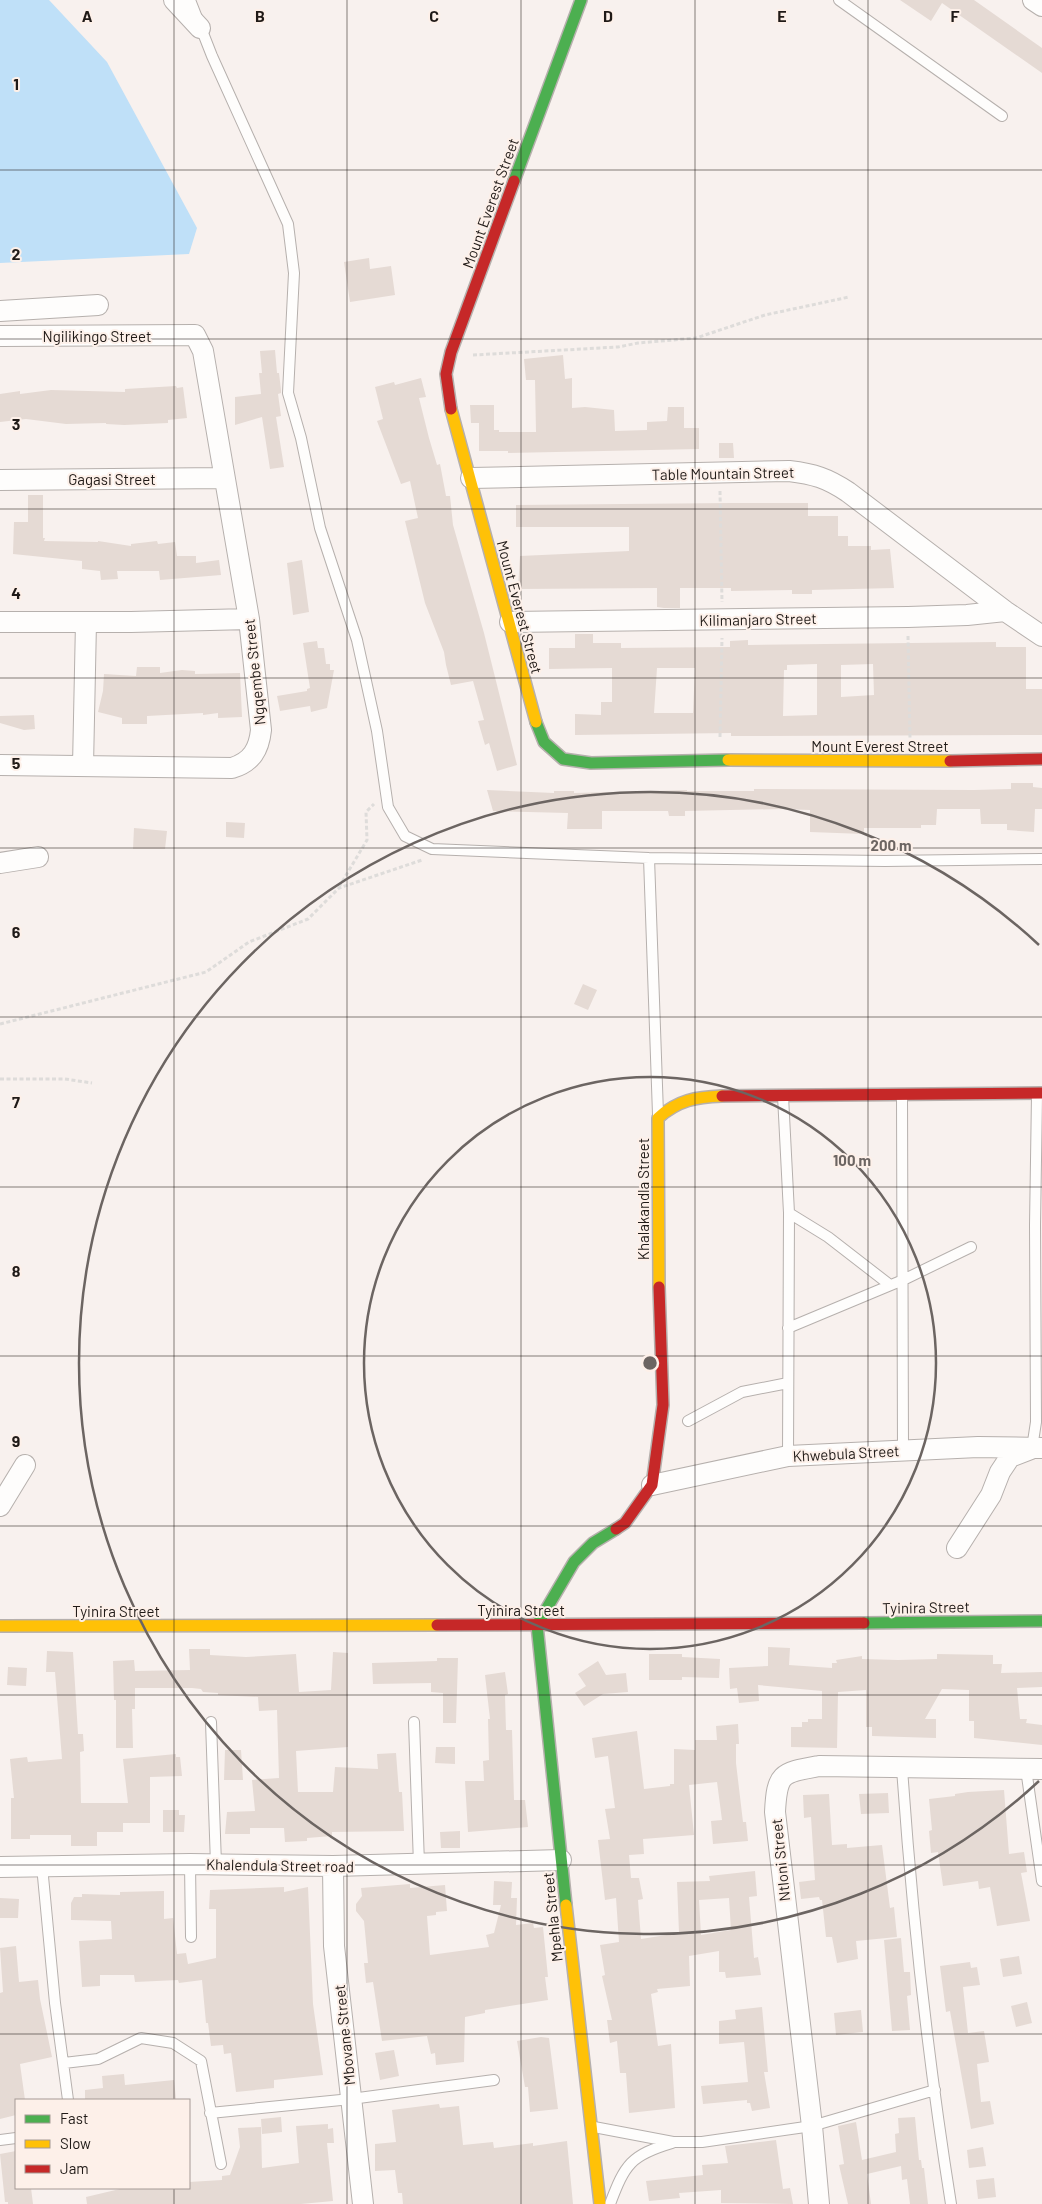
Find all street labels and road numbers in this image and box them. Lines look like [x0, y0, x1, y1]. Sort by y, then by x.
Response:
street label: Mount Everest Street [458, 135, 522, 271]
street label: Ngilikingo Street [43, 327, 151, 345]
street label: Table Mountain Street [652, 463, 794, 483]
street label: Gagasi Street [68, 470, 156, 488]
street label: Mount Everest Street [494, 538, 546, 676]
street label: Kilimanjaro Street [699, 609, 817, 629]
street label: Ngqembe Street [239, 618, 269, 726]
street label: Mount Everest Street [811, 737, 949, 755]
street label: Khalakandla Street [634, 1138, 652, 1260]
street label: Khwebula Street [792, 1441, 900, 1465]
street label: Tyinira Street [882, 1597, 970, 1617]
street label: Tyinira Street [477, 1601, 565, 1619]
street label: Tyinira Street [72, 1602, 160, 1620]
street label: Ntloni Street [767, 1818, 793, 1902]
street label: Khalendula Street road [206, 1855, 354, 1875]
street label: Mpehla Street [538, 1871, 566, 1963]
street label: Mbovane Street [330, 1984, 358, 2086]

